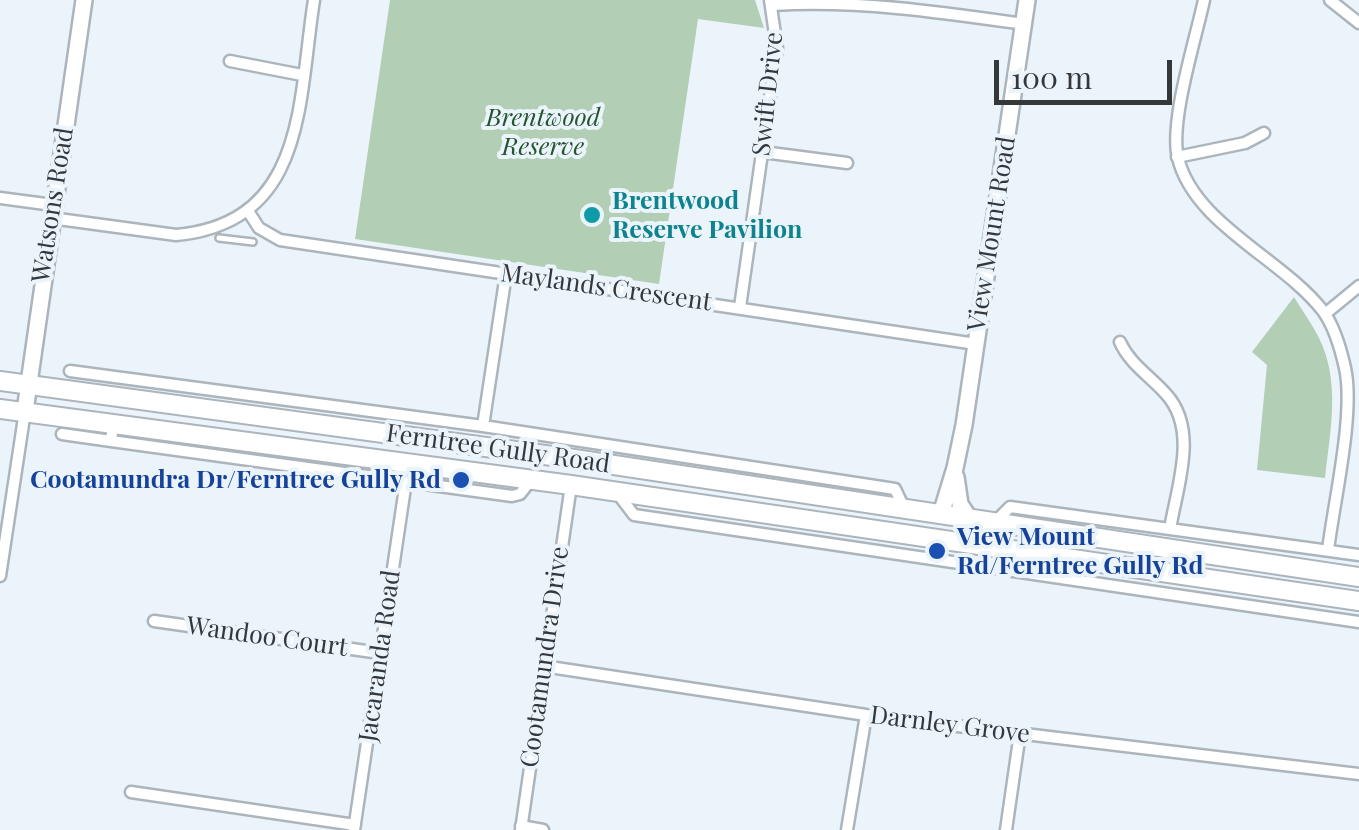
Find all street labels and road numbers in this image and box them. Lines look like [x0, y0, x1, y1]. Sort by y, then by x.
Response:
street label: Swift Drive [747, 30, 789, 158]
street label: Watsons Road [26, 125, 80, 285]
street label: View Mount Road [962, 134, 1022, 334]
street label: Maylands Crescent [499, 258, 713, 318]
street label: Ferntree Gully Road [384, 418, 612, 480]
street label: Cootamundra Drive [515, 544, 575, 770]
street label: Jacaranda Road [353, 568, 407, 744]
street label: Wandoo Court [185, 611, 349, 663]
street label: Darnley Grove [868, 700, 1032, 750]

